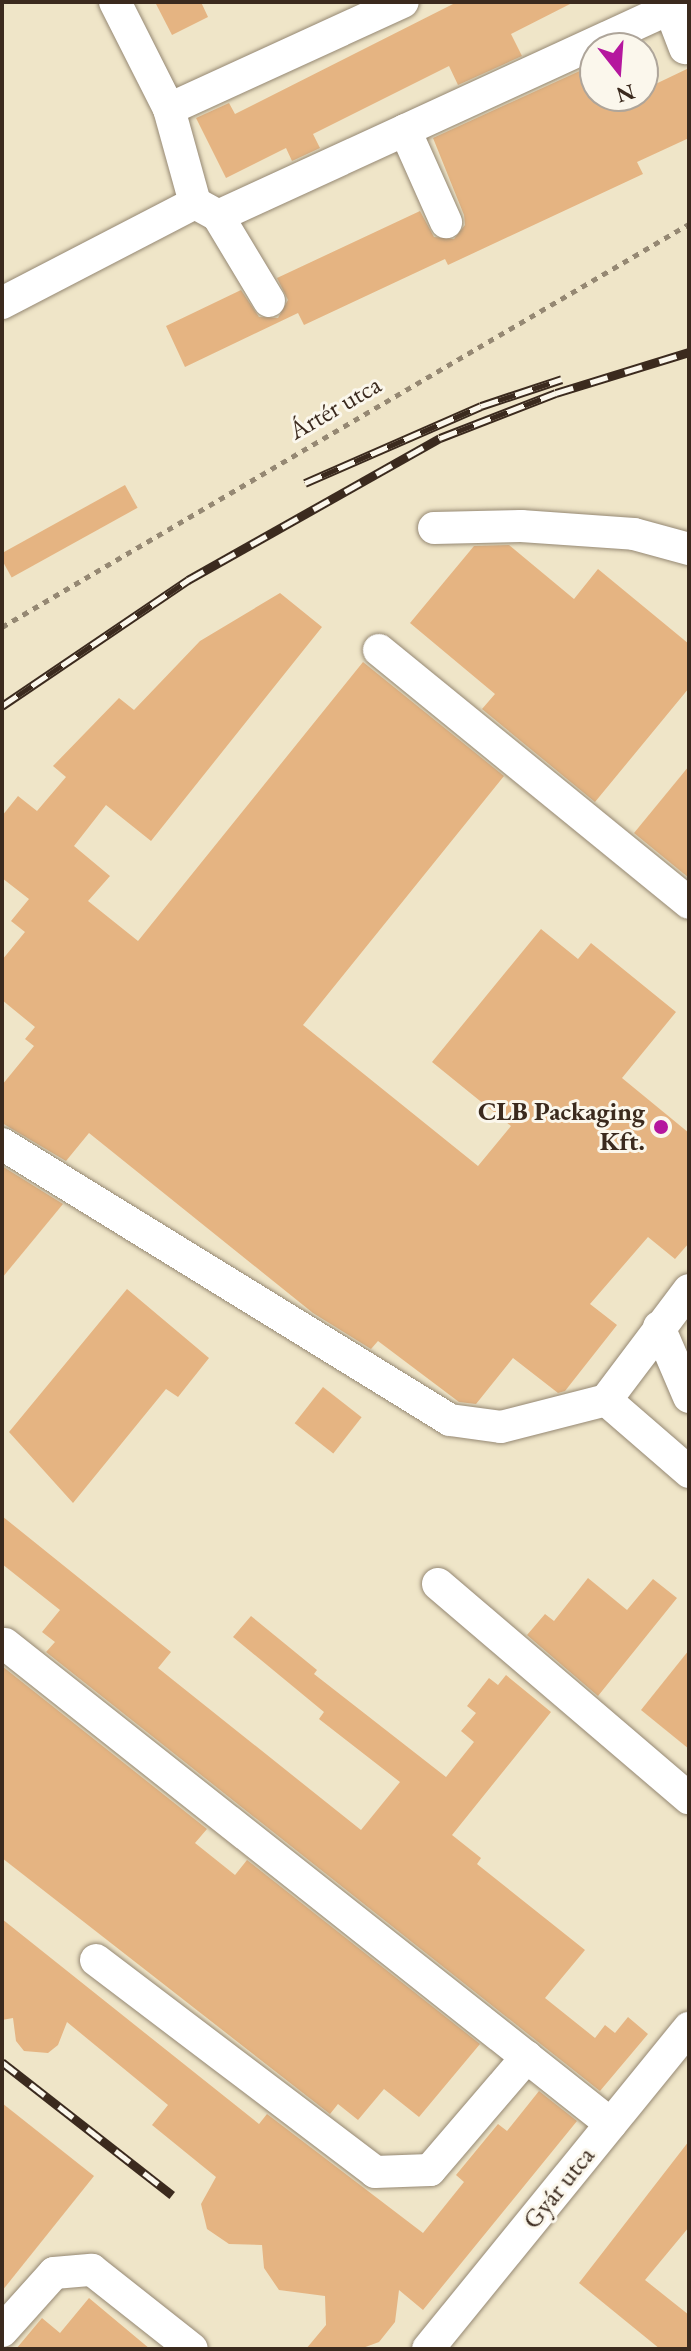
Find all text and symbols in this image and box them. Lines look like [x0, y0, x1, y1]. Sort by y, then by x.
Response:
north arrow [579, 32, 659, 112]
text: N [613, 77, 638, 110]
street label: Ártér utca [283, 369, 387, 447]
place label: CLB Packaging Kft. [478, 1096, 645, 1158]
marker: CLB Packaging Kft. [652, 1118, 670, 1136]
street label: Gyár utca [516, 2141, 602, 2235]

